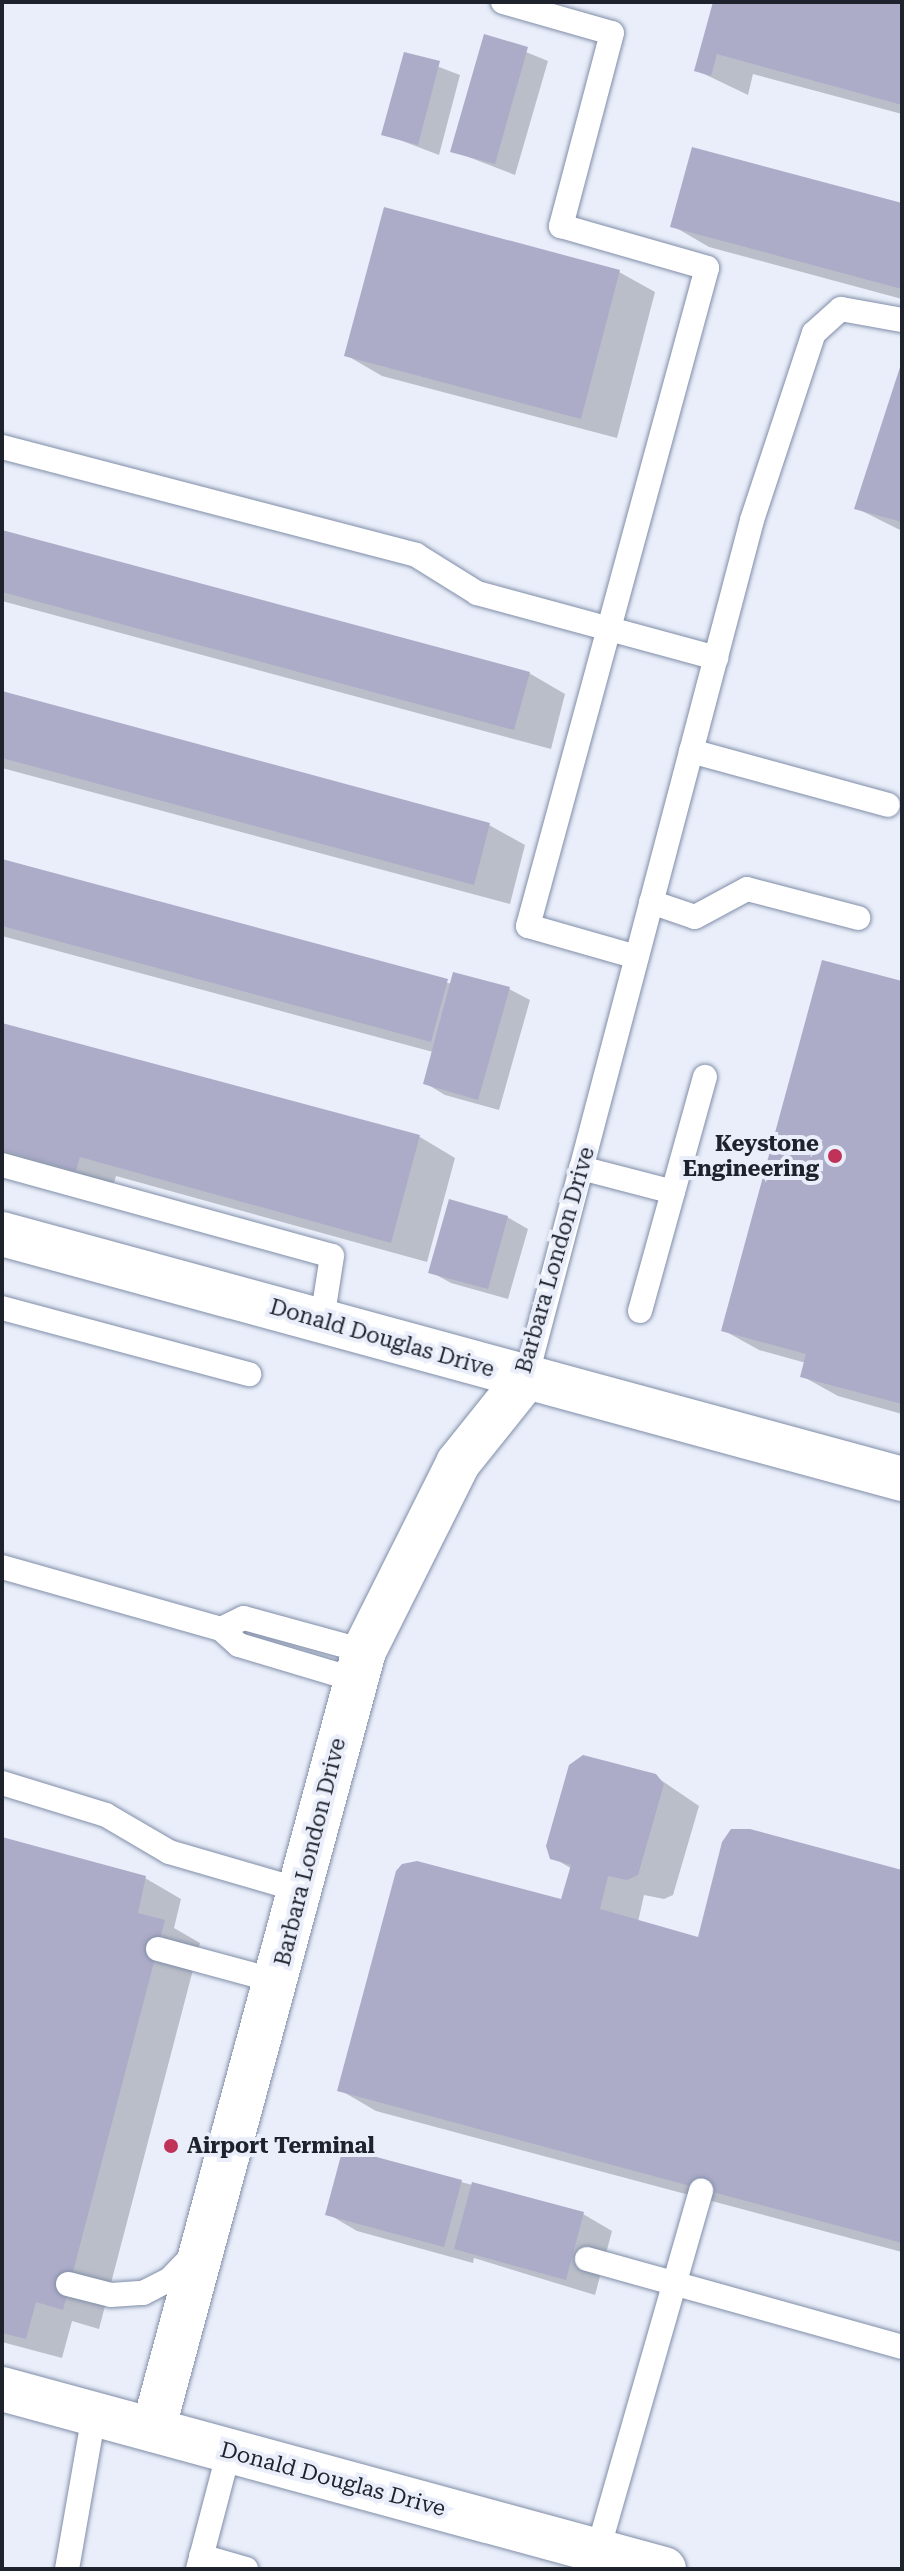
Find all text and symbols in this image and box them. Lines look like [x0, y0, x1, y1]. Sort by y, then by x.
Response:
place label: Keystone Engineering [683, 1130, 819, 1182]
street label: Barbara London Drive [510, 1144, 600, 1376]
marker: Keystone Engineering [826, 1147, 844, 1165]
street label: Donald Douglas Drive [267, 1293, 497, 1383]
street label: Barbara London Drive [269, 1735, 351, 1969]
place label: Airport Terminal [187, 2133, 375, 2159]
marker: Airport Terminal [162, 2137, 180, 2155]
street label: Donald Douglas Drive [217, 2436, 449, 2522]

